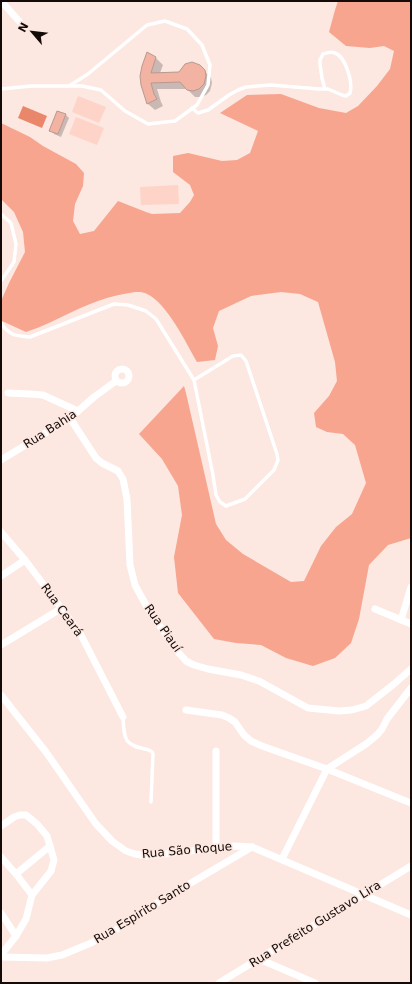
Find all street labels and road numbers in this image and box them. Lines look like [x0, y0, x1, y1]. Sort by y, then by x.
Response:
street label: Rua Bahia [21, 407, 79, 451]
street label: Rua Ceará [38, 581, 86, 639]
street label: Rua Piauí [141, 601, 185, 655]
street label: Rua São Roque [141, 839, 233, 861]
street label: Rua Espirito Santo [91, 878, 193, 946]
street label: Rua Prefeito Gustavo Lira [247, 878, 383, 970]

